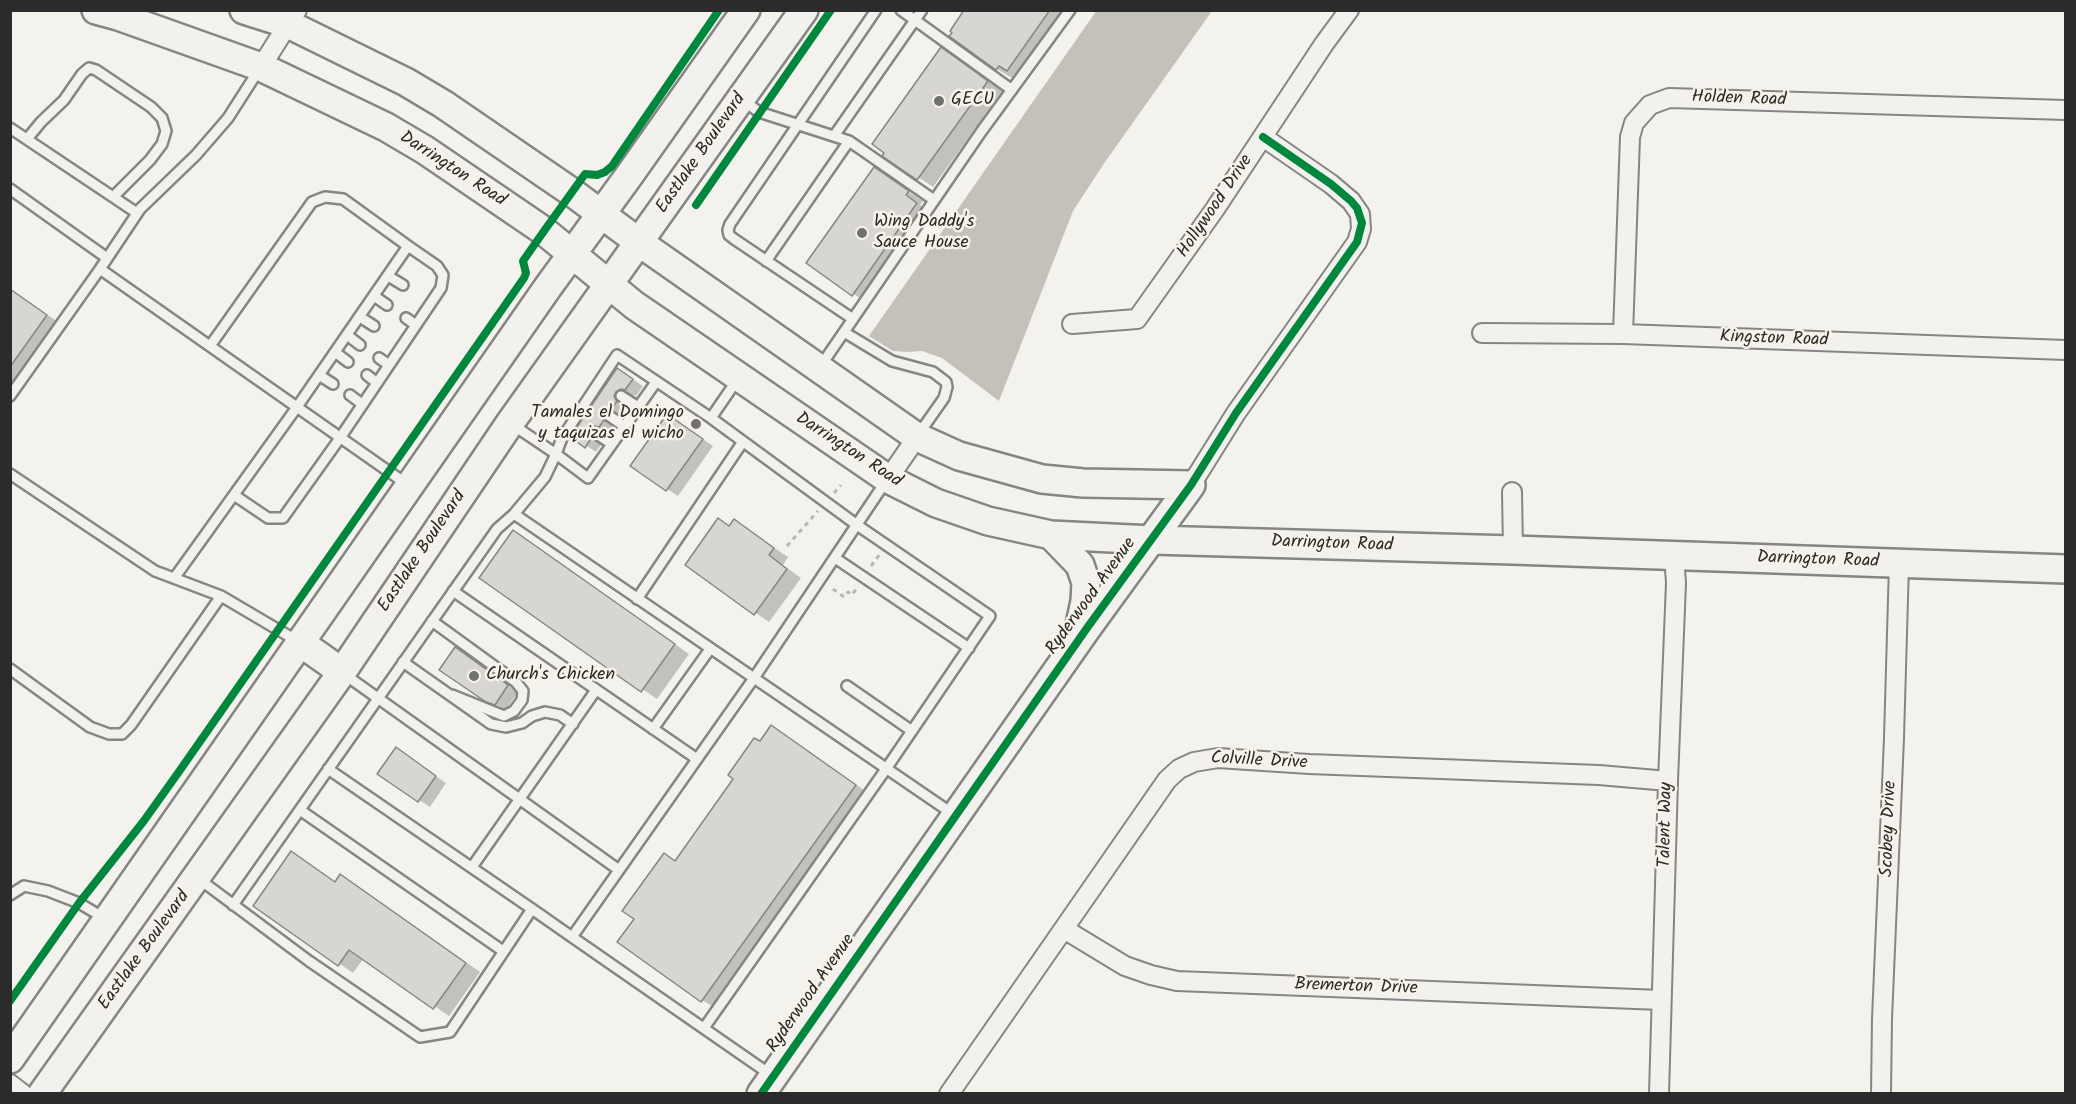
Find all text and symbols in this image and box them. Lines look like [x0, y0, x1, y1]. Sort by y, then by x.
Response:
street label: Holden Road [1691, 88, 1787, 112]
street label: Eastlake Boulevard [652, 90, 752, 218]
place label: GECU [951, 90, 994, 112]
marker: GECU [932, 94, 946, 108]
street label: Darrington Road [395, 128, 509, 212]
street label: Hollywood Drive [1174, 151, 1258, 263]
place label: Wing Daddy's Sauce House [874, 212, 974, 254]
marker: Wing Daddy's Sauce House [855, 226, 869, 240]
street label: Kingston Road [1719, 327, 1829, 353]
place label: Tamales el Domingo y taquizas el wicho [531, 403, 684, 446]
street label: Darrington Road [791, 409, 905, 493]
marker: Tamales el Domingo y taquizas el wicho [689, 417, 703, 431]
street label: Eastlake Boulevard [374, 487, 472, 617]
street label: Darrington Road [1270, 532, 1394, 558]
street label: Ryderwood Avenue [1042, 534, 1142, 660]
street label: Darrington Road [1756, 548, 1880, 574]
place label: Church's Chicken [486, 665, 615, 687]
marker: Church's Chicken [467, 669, 481, 683]
street label: Colville Drive [1210, 749, 1308, 775]
street label: Scobey Drive [1878, 780, 1902, 878]
street label: Talent Way [1655, 782, 1679, 868]
street label: Eastlake Boulevard [95, 887, 195, 1015]
street label: Ryderwood Avenue [763, 931, 861, 1057]
street label: Bremerton Drive [1294, 975, 1418, 1001]

